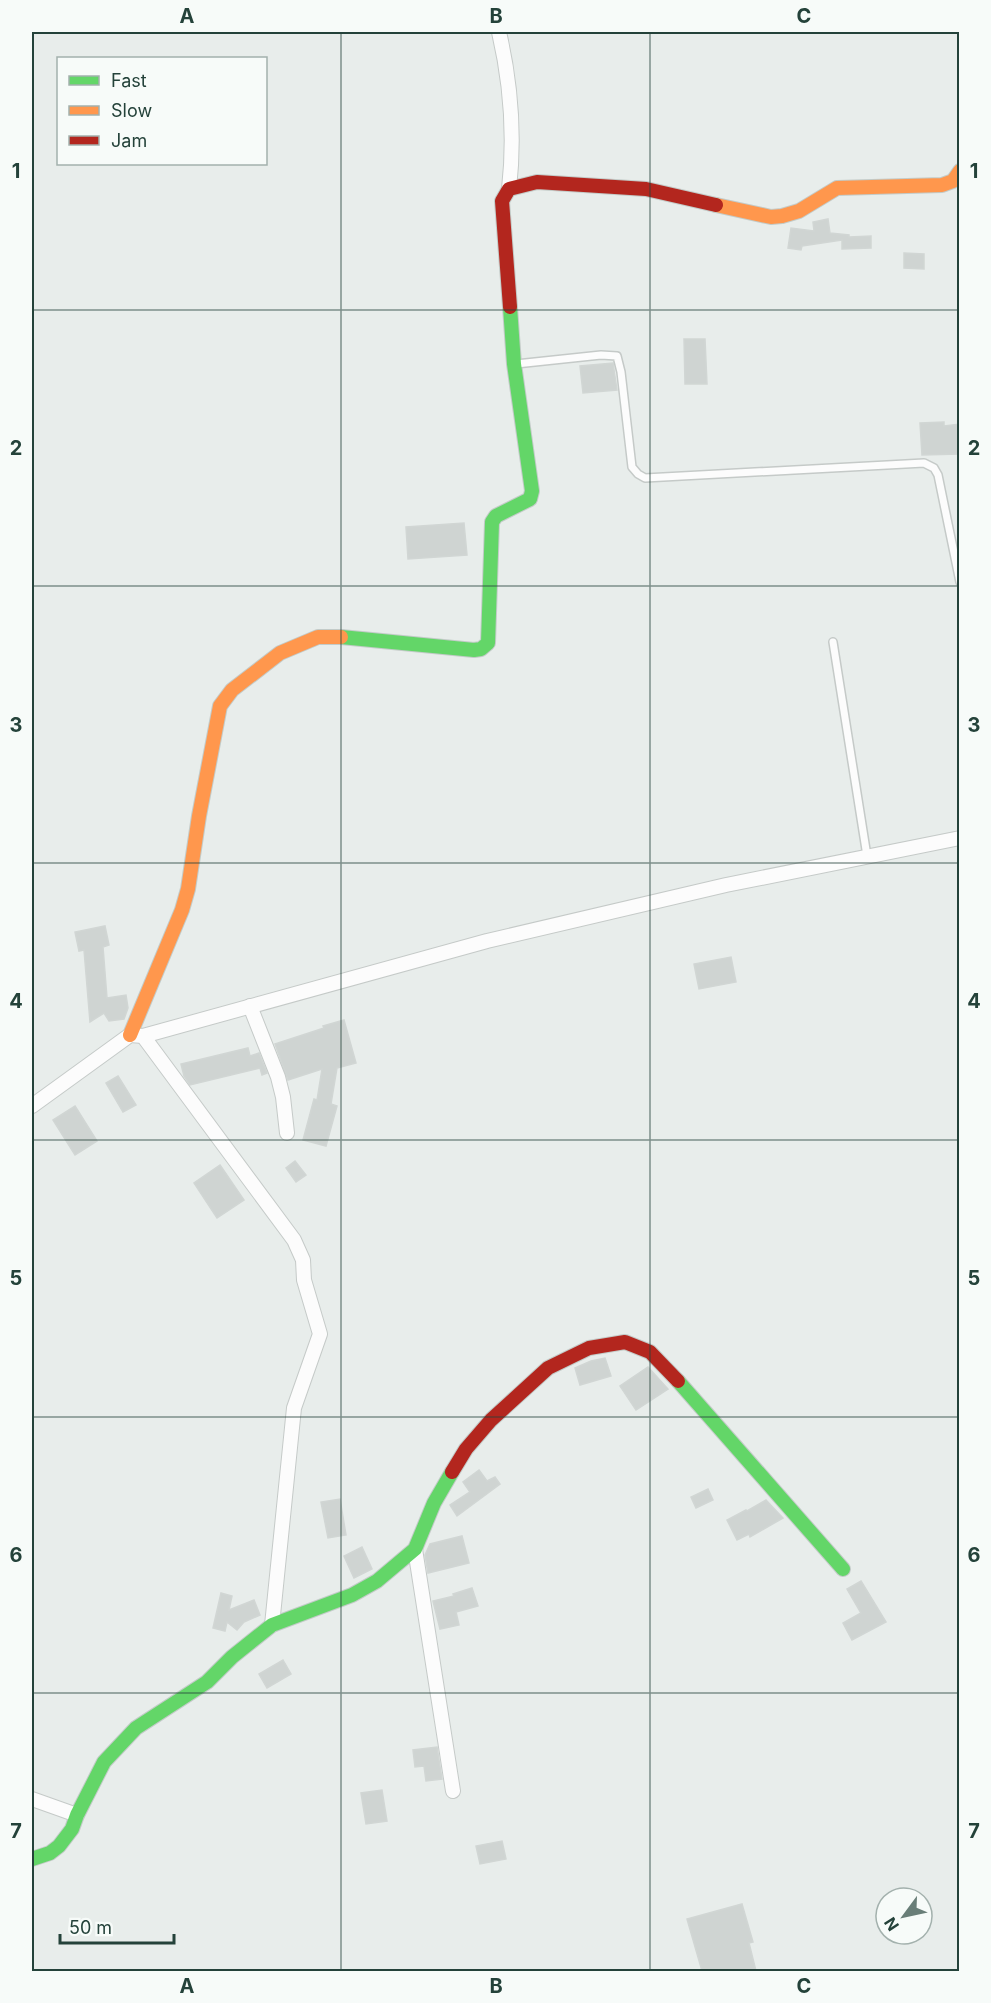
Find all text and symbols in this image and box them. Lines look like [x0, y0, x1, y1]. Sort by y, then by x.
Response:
text: A [180, 4, 195, 28]
text: B [489, 4, 503, 28]
text: C [797, 4, 811, 28]
legend [57, 57, 267, 165]
text: Fast [111, 70, 147, 91]
text: Slow [111, 100, 152, 121]
text: Jam [111, 130, 147, 151]
text: 1 [12, 159, 20, 183]
text: 1 [970, 159, 978, 183]
text: 2 [10, 436, 22, 460]
text: 2 [968, 436, 980, 460]
text: 3 [10, 713, 22, 737]
text: 3 [968, 713, 980, 737]
text: 4 [9, 989, 23, 1013]
text: 4 [967, 989, 981, 1013]
text: 5 [10, 1266, 22, 1290]
text: 5 [968, 1266, 980, 1290]
text: 6 [10, 1543, 23, 1567]
text: 6 [968, 1543, 981, 1567]
text: 7 [10, 1819, 22, 1843]
text: 7 [968, 1819, 980, 1843]
north arrow [874, 1886, 934, 1946]
scale bar [60, 1907, 174, 1945]
text: N [880, 1914, 903, 1935]
text: 50 m [69, 1917, 112, 1938]
text: A [180, 1974, 195, 1998]
text: B [489, 1974, 503, 1998]
text: C [797, 1974, 811, 1998]

